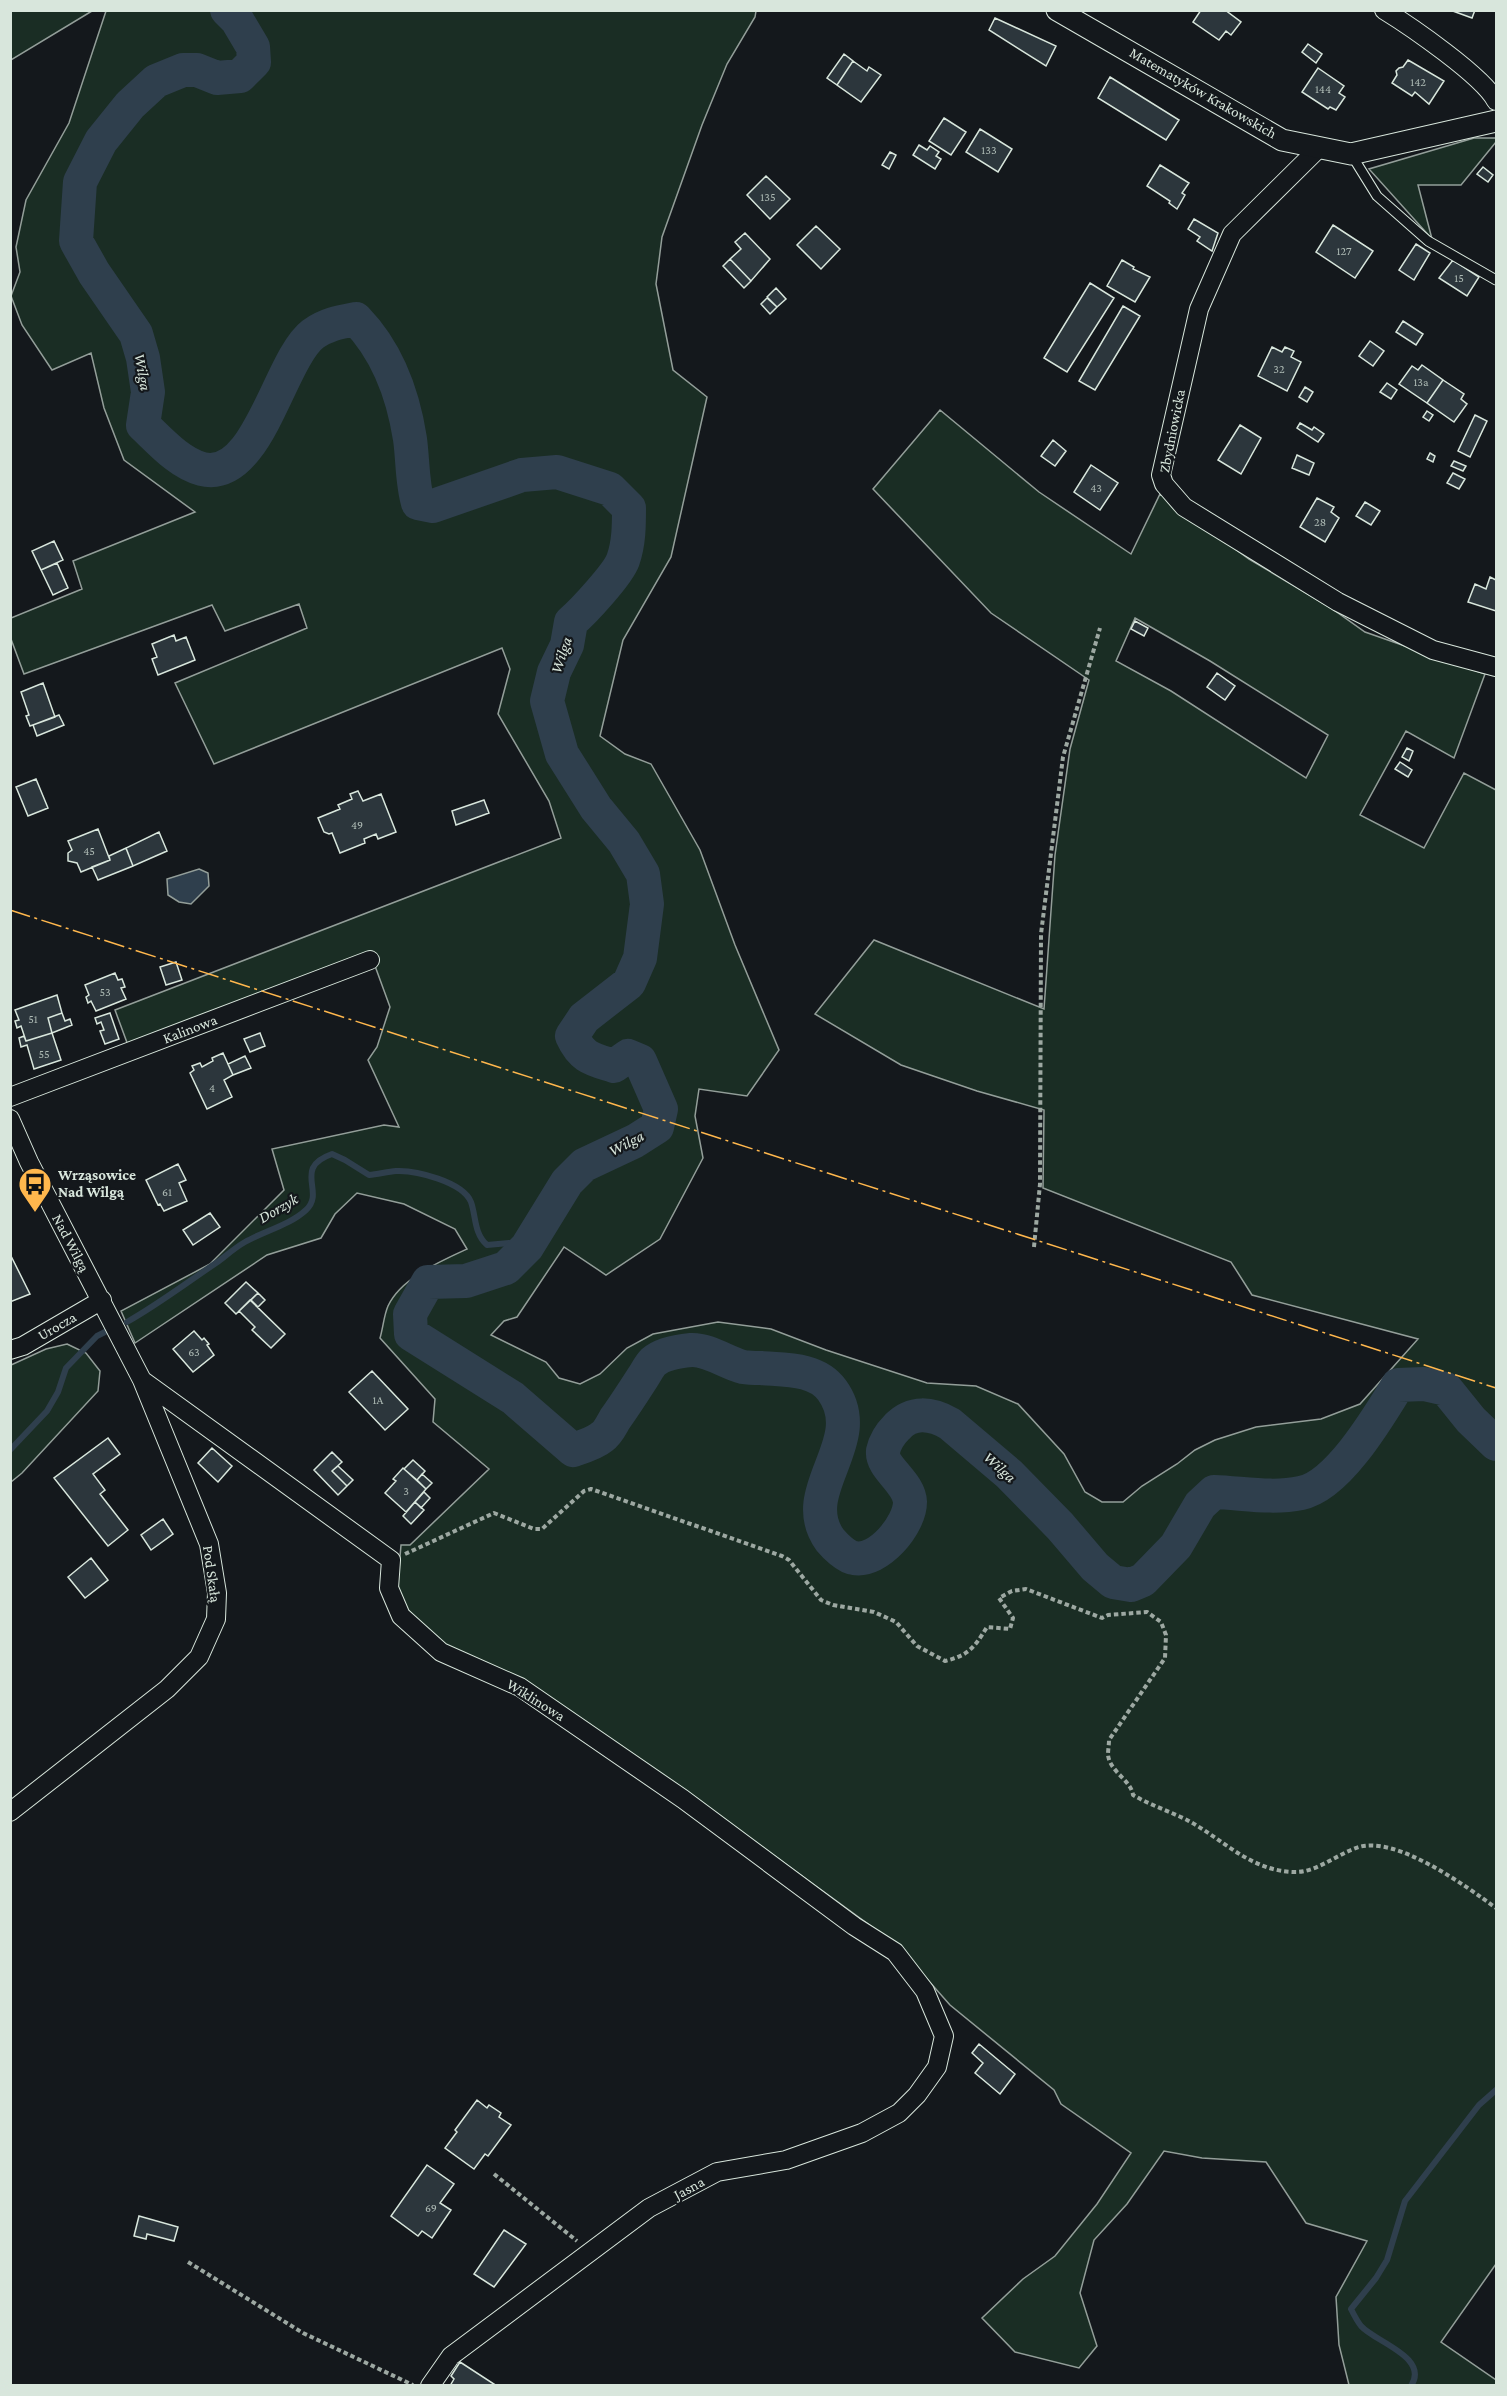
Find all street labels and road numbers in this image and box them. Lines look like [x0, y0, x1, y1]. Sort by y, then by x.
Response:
street label: Matematyków Krakowskich [1126, 44, 1279, 143]
street label: Zbydniowicka [1156, 388, 1189, 474]
street label: Kalinowa [161, 1011, 219, 1047]
street label: Nad Wilgą [48, 1211, 93, 1276]
street label: Urocza [35, 1309, 79, 1343]
street label: Pod Skałą [199, 1545, 224, 1605]
street label: Wiklinowa [504, 1676, 568, 1724]
street label: Jasna [669, 2173, 708, 2204]

